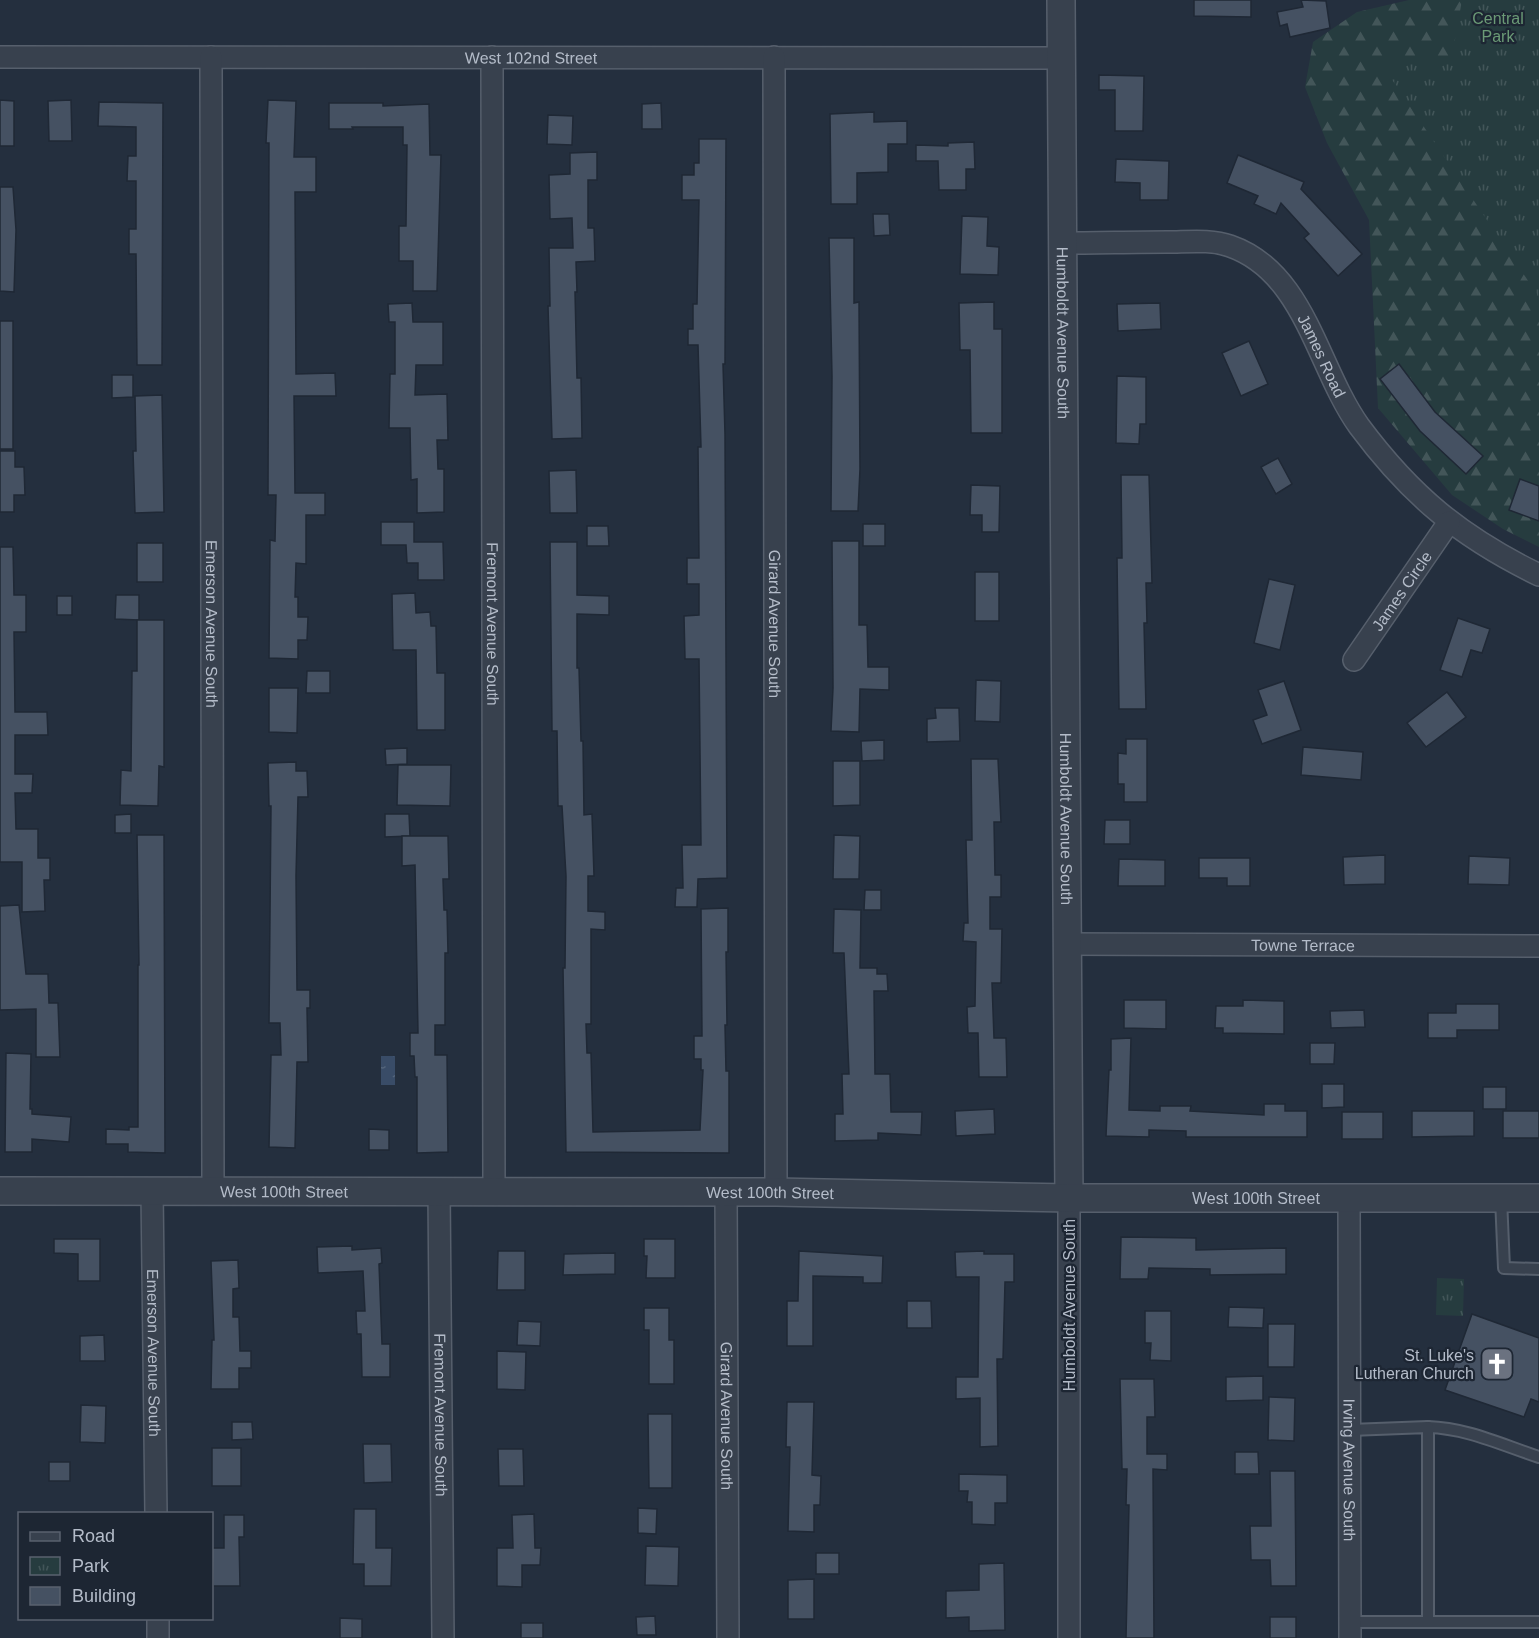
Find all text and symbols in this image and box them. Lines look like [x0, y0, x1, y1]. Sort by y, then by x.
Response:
park label: Central Park [1472, 10, 1524, 45]
street label: West 102nd Street [465, 49, 598, 67]
street label: Humboldt Avenue South [1054, 247, 1072, 419]
street label: James Road [1294, 311, 1348, 400]
street label: Emerson Avenue South [203, 540, 220, 708]
street label: Fremont Avenue South [484, 542, 501, 706]
street label: James Circle [1369, 548, 1435, 634]
street label: Girard Avenue South [766, 550, 783, 698]
street label: Humboldt Avenue South [1057, 733, 1075, 905]
street label: Towne Terrace [1251, 937, 1355, 954]
street label: West 100th Street [220, 1183, 348, 1200]
street label: West 100th Street [706, 1184, 835, 1202]
street label: West 100th Street [1192, 1190, 1320, 1207]
street label: Humboldt Avenue South [1061, 1219, 1078, 1391]
street label: Emerson Avenue South [144, 1269, 163, 1437]
street label: Fremont Avenue South [431, 1333, 450, 1497]
street label: Girard Avenue South [718, 1342, 735, 1490]
church icon: St. Luke's Lutheran Church [1479, 1346, 1515, 1382]
place label: St. Luke's Lutheran Church [1355, 1347, 1474, 1382]
street label: Irving Avenue South [1340, 1398, 1358, 1542]
legend [18, 1512, 213, 1620]
text: Road [72, 1526, 115, 1546]
text: Park [72, 1556, 110, 1576]
text: Building [72, 1586, 136, 1606]

